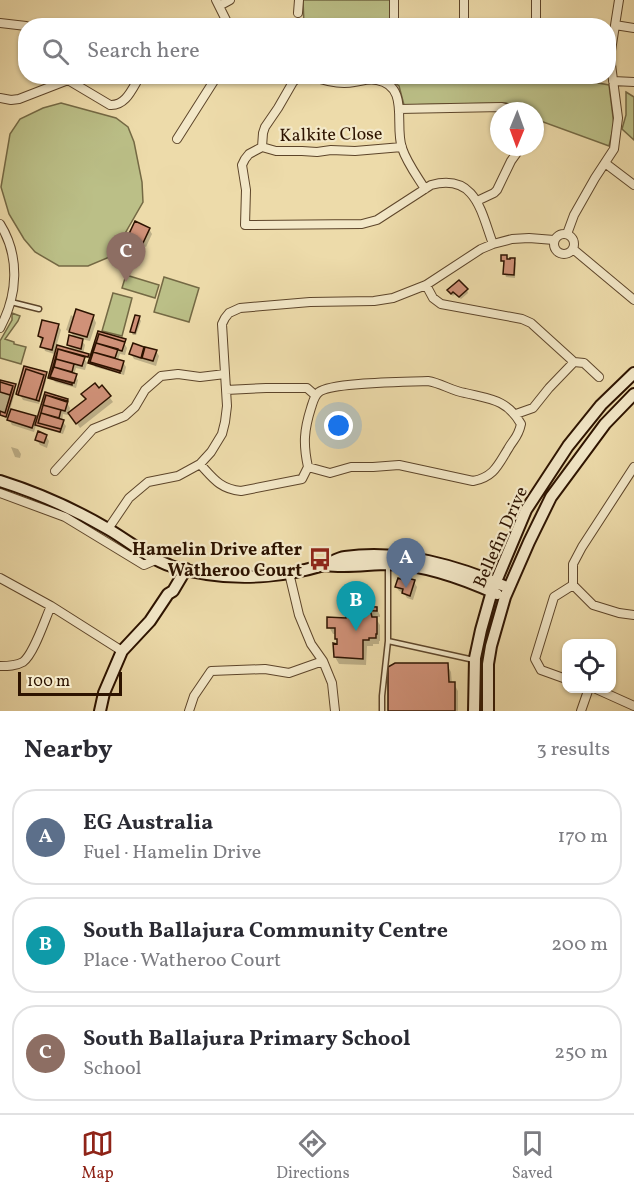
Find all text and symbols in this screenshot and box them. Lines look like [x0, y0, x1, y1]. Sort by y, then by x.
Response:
search box [18, 18, 616, 84]
icon: search [39, 35, 72, 68]
text: Search here [87, 36, 200, 67]
north arrow [490, 102, 544, 156]
street label: Kalkite Close [279, 122, 383, 149]
pin: C [106, 232, 146, 282]
your location [324, 411, 353, 440]
street label: Bellefin Drive [468, 483, 535, 592]
place label: Hamelin Drive after Watheroo Court [132, 538, 302, 584]
pin: A [386, 538, 426, 588]
bus stop icon: Hamelin Drive after Watheroo Court [307, 546, 333, 572]
pin: B [336, 582, 376, 631]
map controls [562, 639, 616, 693]
button: locate [562, 639, 616, 693]
scale bar [18, 669, 122, 696]
text: 100 m [27, 671, 70, 693]
text: Nearby [24, 732, 113, 768]
text: 3 results [536, 736, 610, 764]
text: EG Australia [83, 808, 213, 839]
text: A [38, 823, 53, 851]
text: 170 m [558, 823, 608, 851]
text: Fuel · Hamelin Drive [83, 839, 261, 867]
text: South Ballajura Community Centre [83, 916, 448, 947]
text: B [39, 931, 52, 959]
text: 200 m [551, 931, 608, 959]
text: Place · Watheroo Court [83, 947, 281, 975]
text: South Ballajura Primary School [83, 1024, 410, 1055]
text: C [39, 1039, 52, 1067]
text: 250 m [554, 1039, 608, 1067]
text: School [83, 1055, 141, 1083]
tab: Map [81, 1127, 114, 1185]
tab: Directions [276, 1127, 350, 1185]
tab: Saved [512, 1127, 553, 1185]

